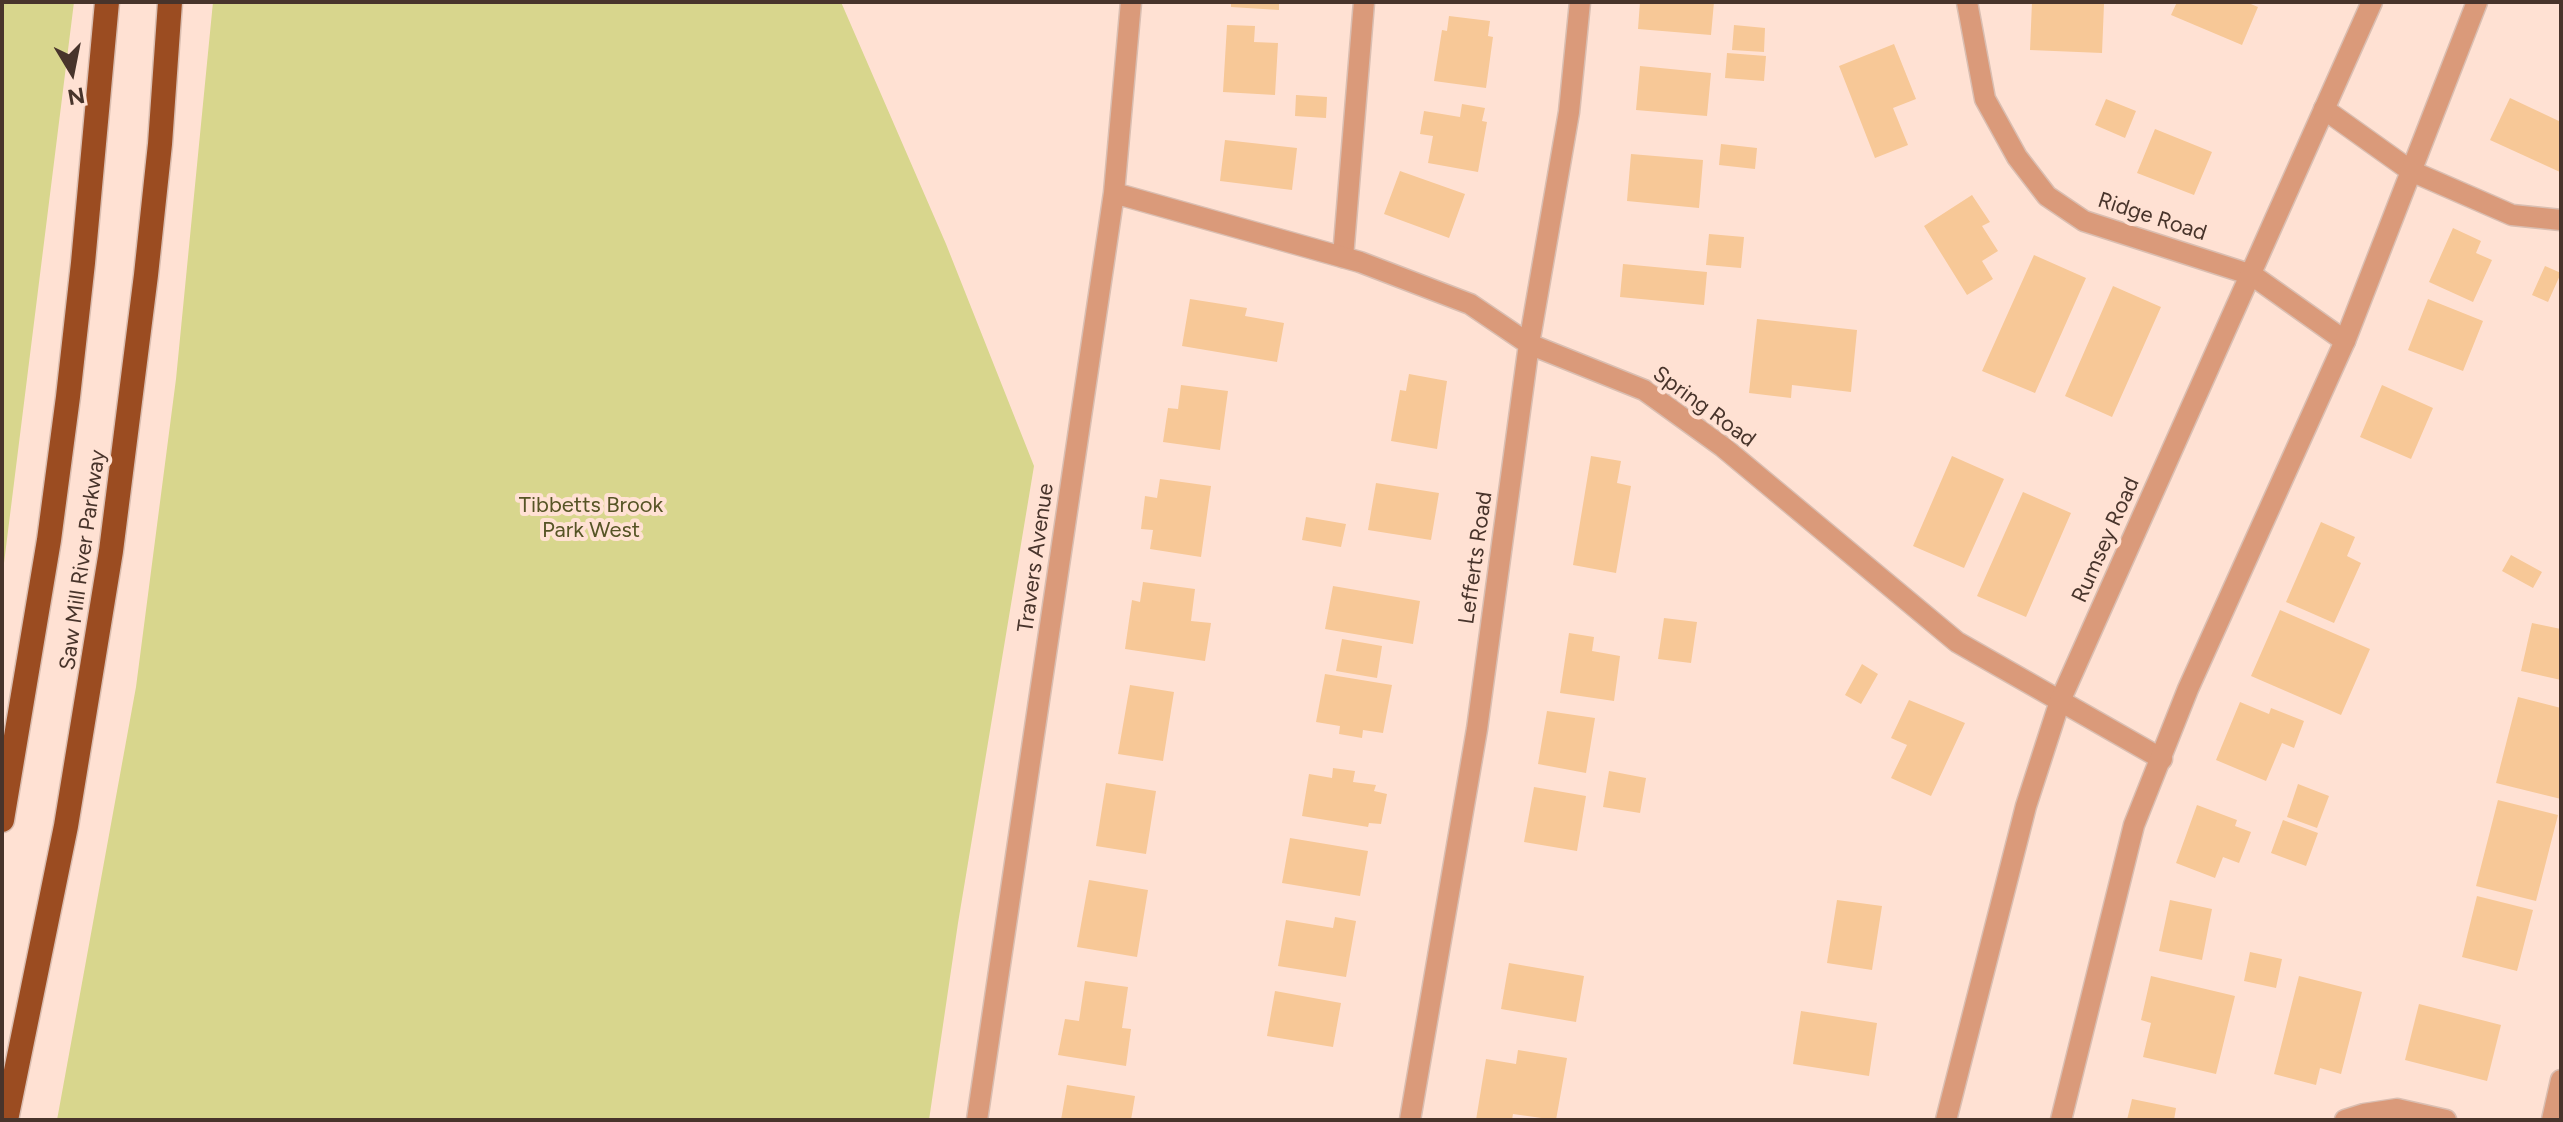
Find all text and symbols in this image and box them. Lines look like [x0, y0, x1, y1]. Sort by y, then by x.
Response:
north arrow [32, 32, 112, 112]
text: N [66, 81, 87, 111]
street label: Ridge Road [2094, 187, 2210, 247]
street label: Spring Road [1648, 361, 1760, 453]
street label: Saw Mill River Parkway [54, 448, 112, 672]
street label: Rumsey Road [2067, 473, 2145, 607]
street label: Travers Avenue [1012, 482, 1060, 634]
street label: Lefferts Road [1454, 490, 1498, 626]
park label: Tibbetts Brook Park West [519, 493, 663, 544]

